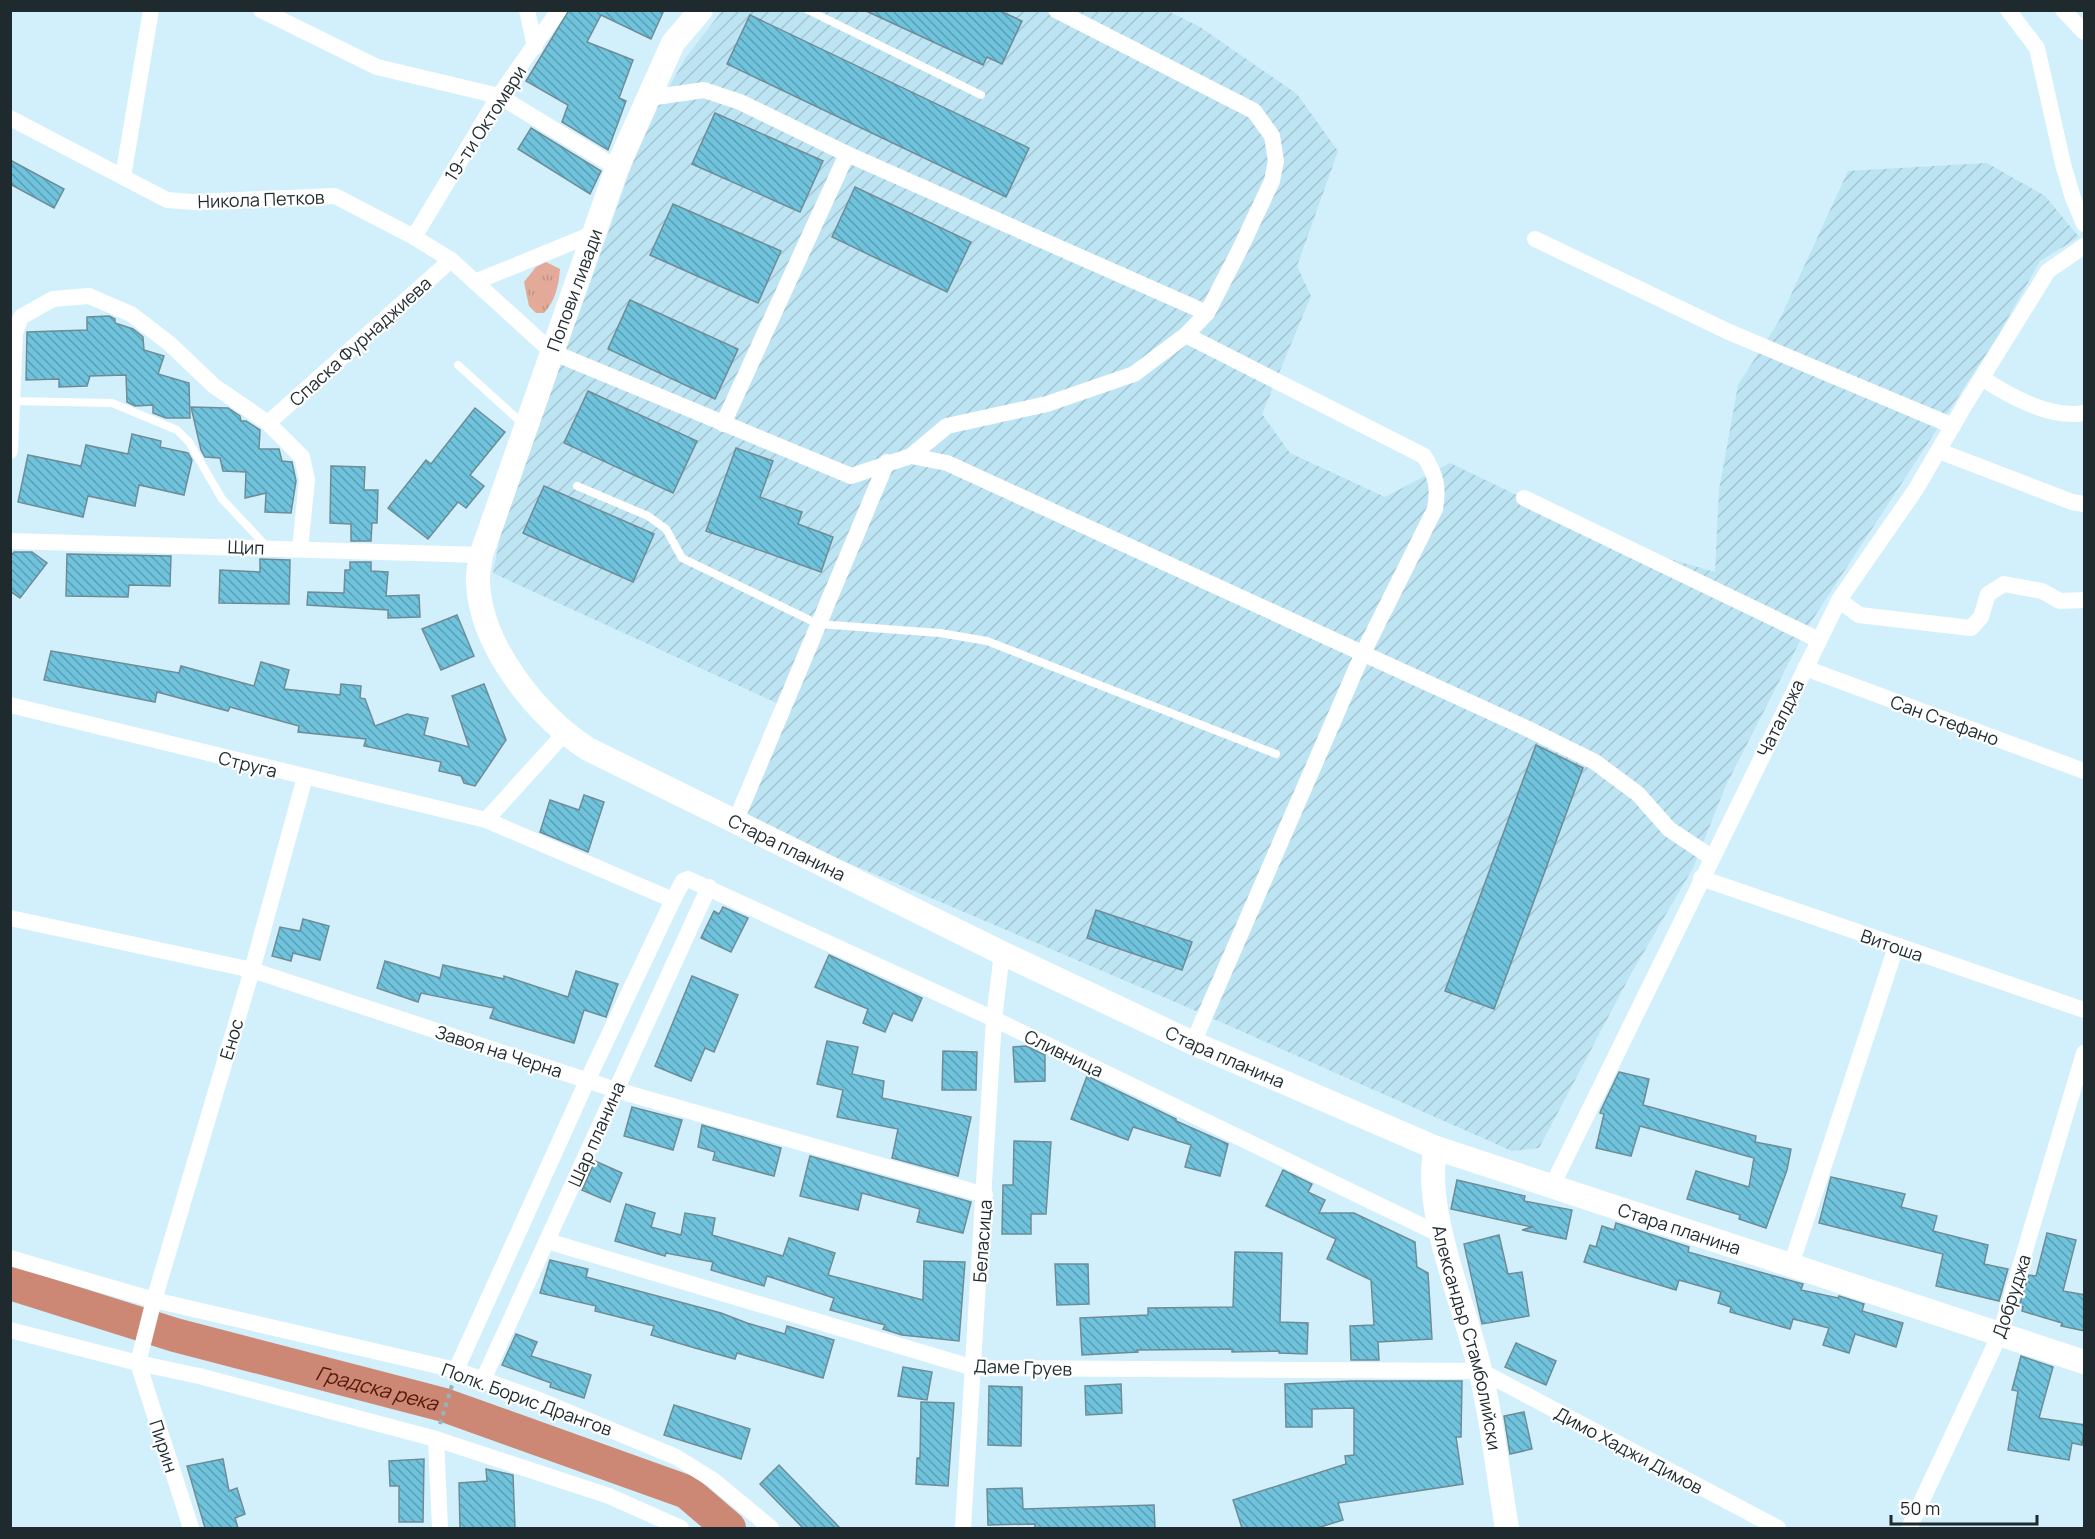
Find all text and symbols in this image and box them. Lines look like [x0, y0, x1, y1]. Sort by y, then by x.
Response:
street label: 19-ти Октомври [439, 61, 531, 185]
street label: Никола Петков [197, 185, 325, 213]
street label: Попови ливади [541, 225, 607, 355]
street label: Спаска Фурнаджиева [284, 271, 436, 411]
street label: Щип [227, 534, 265, 560]
street label: Чаталджа [1751, 675, 1809, 761]
street label: Сан Стефано [1887, 689, 2003, 751]
street label: Струга [216, 745, 280, 783]
street label: Стара планина [724, 808, 850, 886]
street label: Витоша [1858, 923, 1926, 967]
street label: Енос [213, 1016, 249, 1062]
street label: Завоя на Черна [432, 1019, 566, 1083]
street label: Стара планина [1162, 1020, 1289, 1093]
street label: Сливница [1020, 1024, 1108, 1082]
street label: Шар планина [562, 1078, 630, 1190]
street label: Стара планина [1615, 1197, 1744, 1260]
street label: Беласица [967, 1199, 997, 1283]
street label: Александър Стамболийски [1427, 1223, 1507, 1452]
street label: Добруджа [1986, 1251, 2036, 1341]
street label: Даме Груев [973, 1353, 1073, 1381]
street label: Полк. Борис Дрангов [439, 1357, 616, 1441]
water label: Градска река [313, 1359, 442, 1417]
street label: Димо Хаджи Димов [1551, 1401, 1708, 1499]
street label: Пирин [144, 1417, 184, 1475]
scale bar [1891, 1488, 2036, 1526]
text: 50 m [1900, 1496, 1940, 1520]

